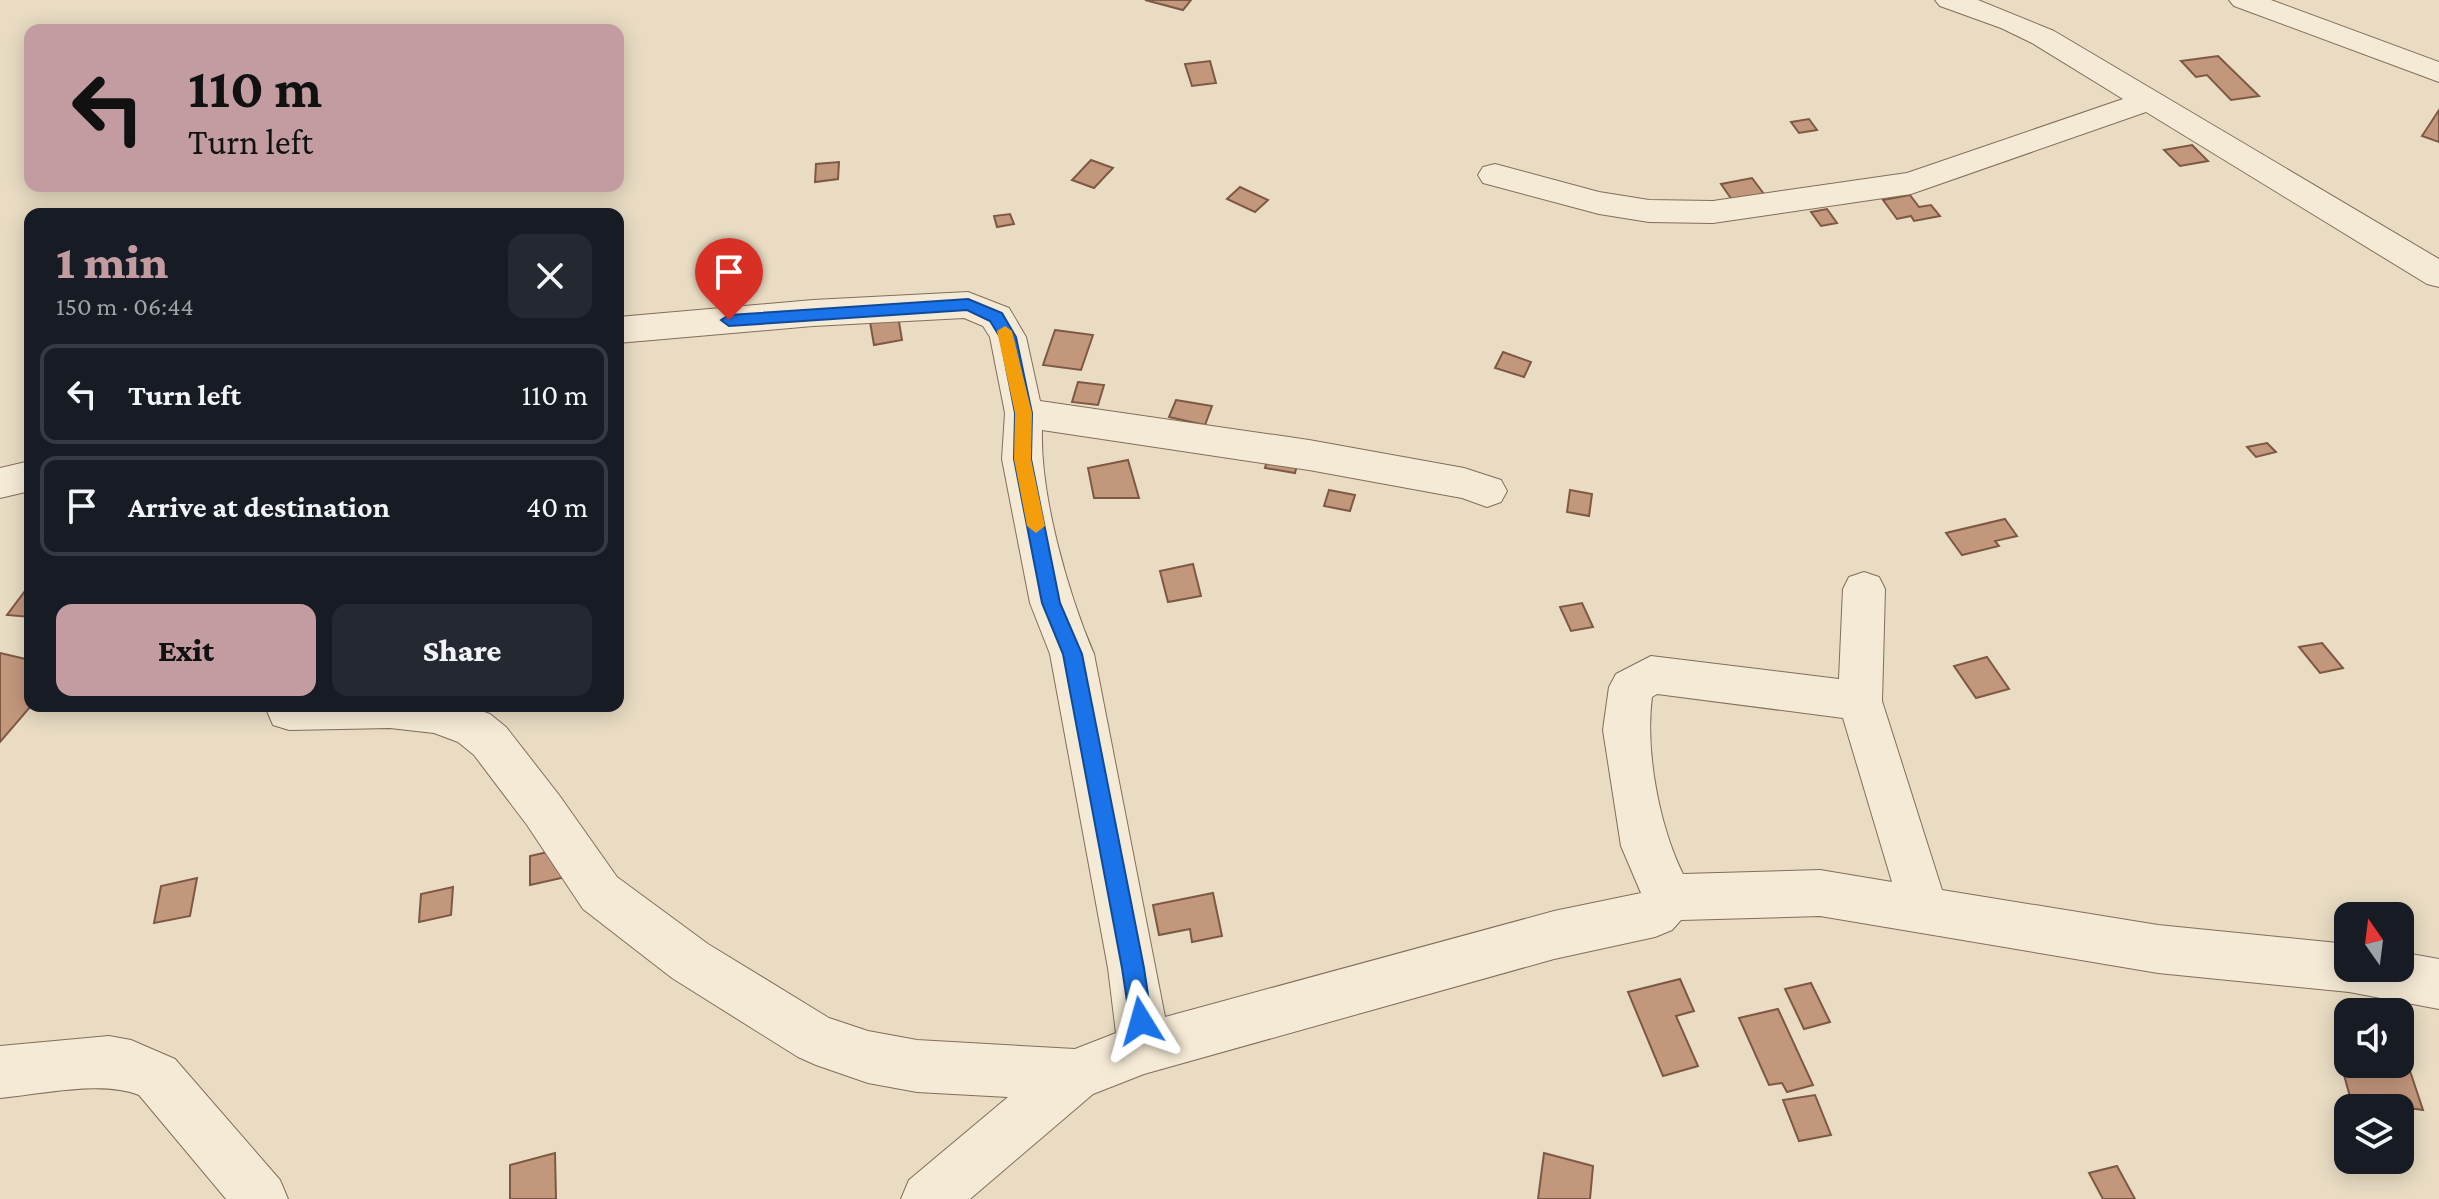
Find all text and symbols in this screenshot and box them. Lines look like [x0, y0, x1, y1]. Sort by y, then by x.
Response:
icon: left [56, 56, 160, 160]
text: 110 m [188, 57, 322, 119]
text: Turn left [188, 122, 313, 162]
button: close [508, 234, 592, 318]
text: 1 min [56, 235, 168, 288]
pin [695, 238, 763, 320]
icon: arrive [707, 250, 751, 294]
text: 150 m · 06:44 [56, 292, 194, 321]
icon: left [60, 372, 104, 416]
text: Turn left [128, 378, 241, 411]
text: 110 m [521, 378, 588, 411]
icon: arrive [60, 484, 104, 528]
text: Arrive at destination [128, 490, 390, 523]
text: 40 m [526, 490, 588, 523]
button: Exit [56, 604, 316, 696]
button: Share [332, 604, 592, 696]
north arrow [2334, 902, 2414, 982]
map controls [2334, 902, 2414, 1174]
position arrow [1099, 979, 1183, 1063]
button: sound [2334, 998, 2414, 1078]
button: layers [2334, 1094, 2414, 1174]

